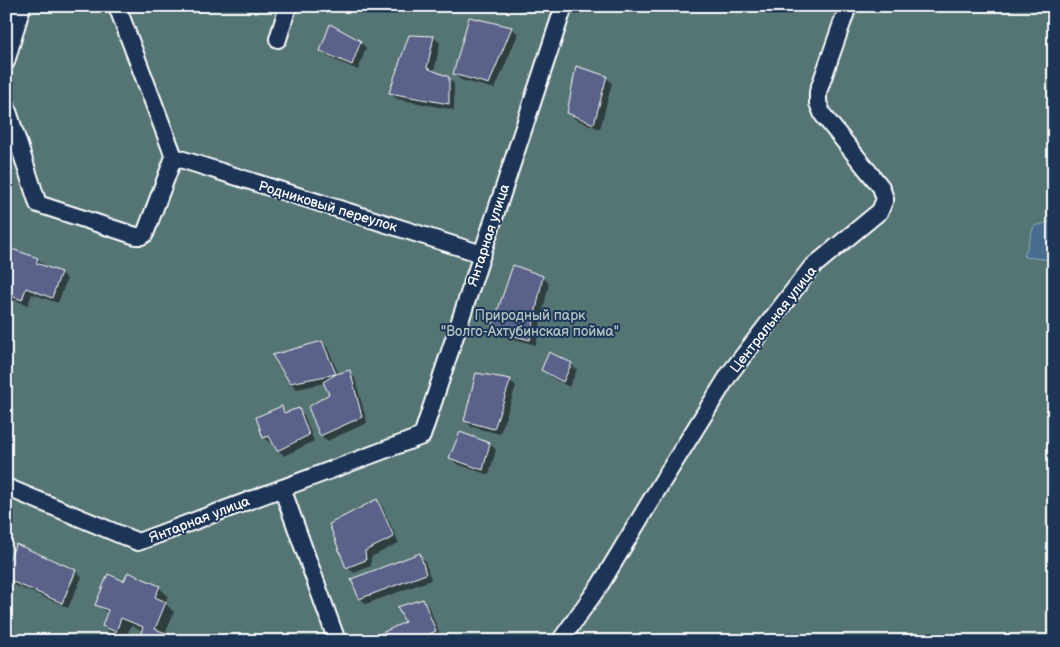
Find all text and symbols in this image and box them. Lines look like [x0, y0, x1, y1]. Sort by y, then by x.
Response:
street label: Родниковый переулок [256, 177, 400, 236]
street label: Янтарная улица [464, 181, 513, 288]
street label: Центральная улица [727, 262, 821, 376]
park label: Природный парк "Волго-Ахтубинская пойма" [441, 307, 619, 340]
street label: Янтарная улица [146, 492, 253, 547]

